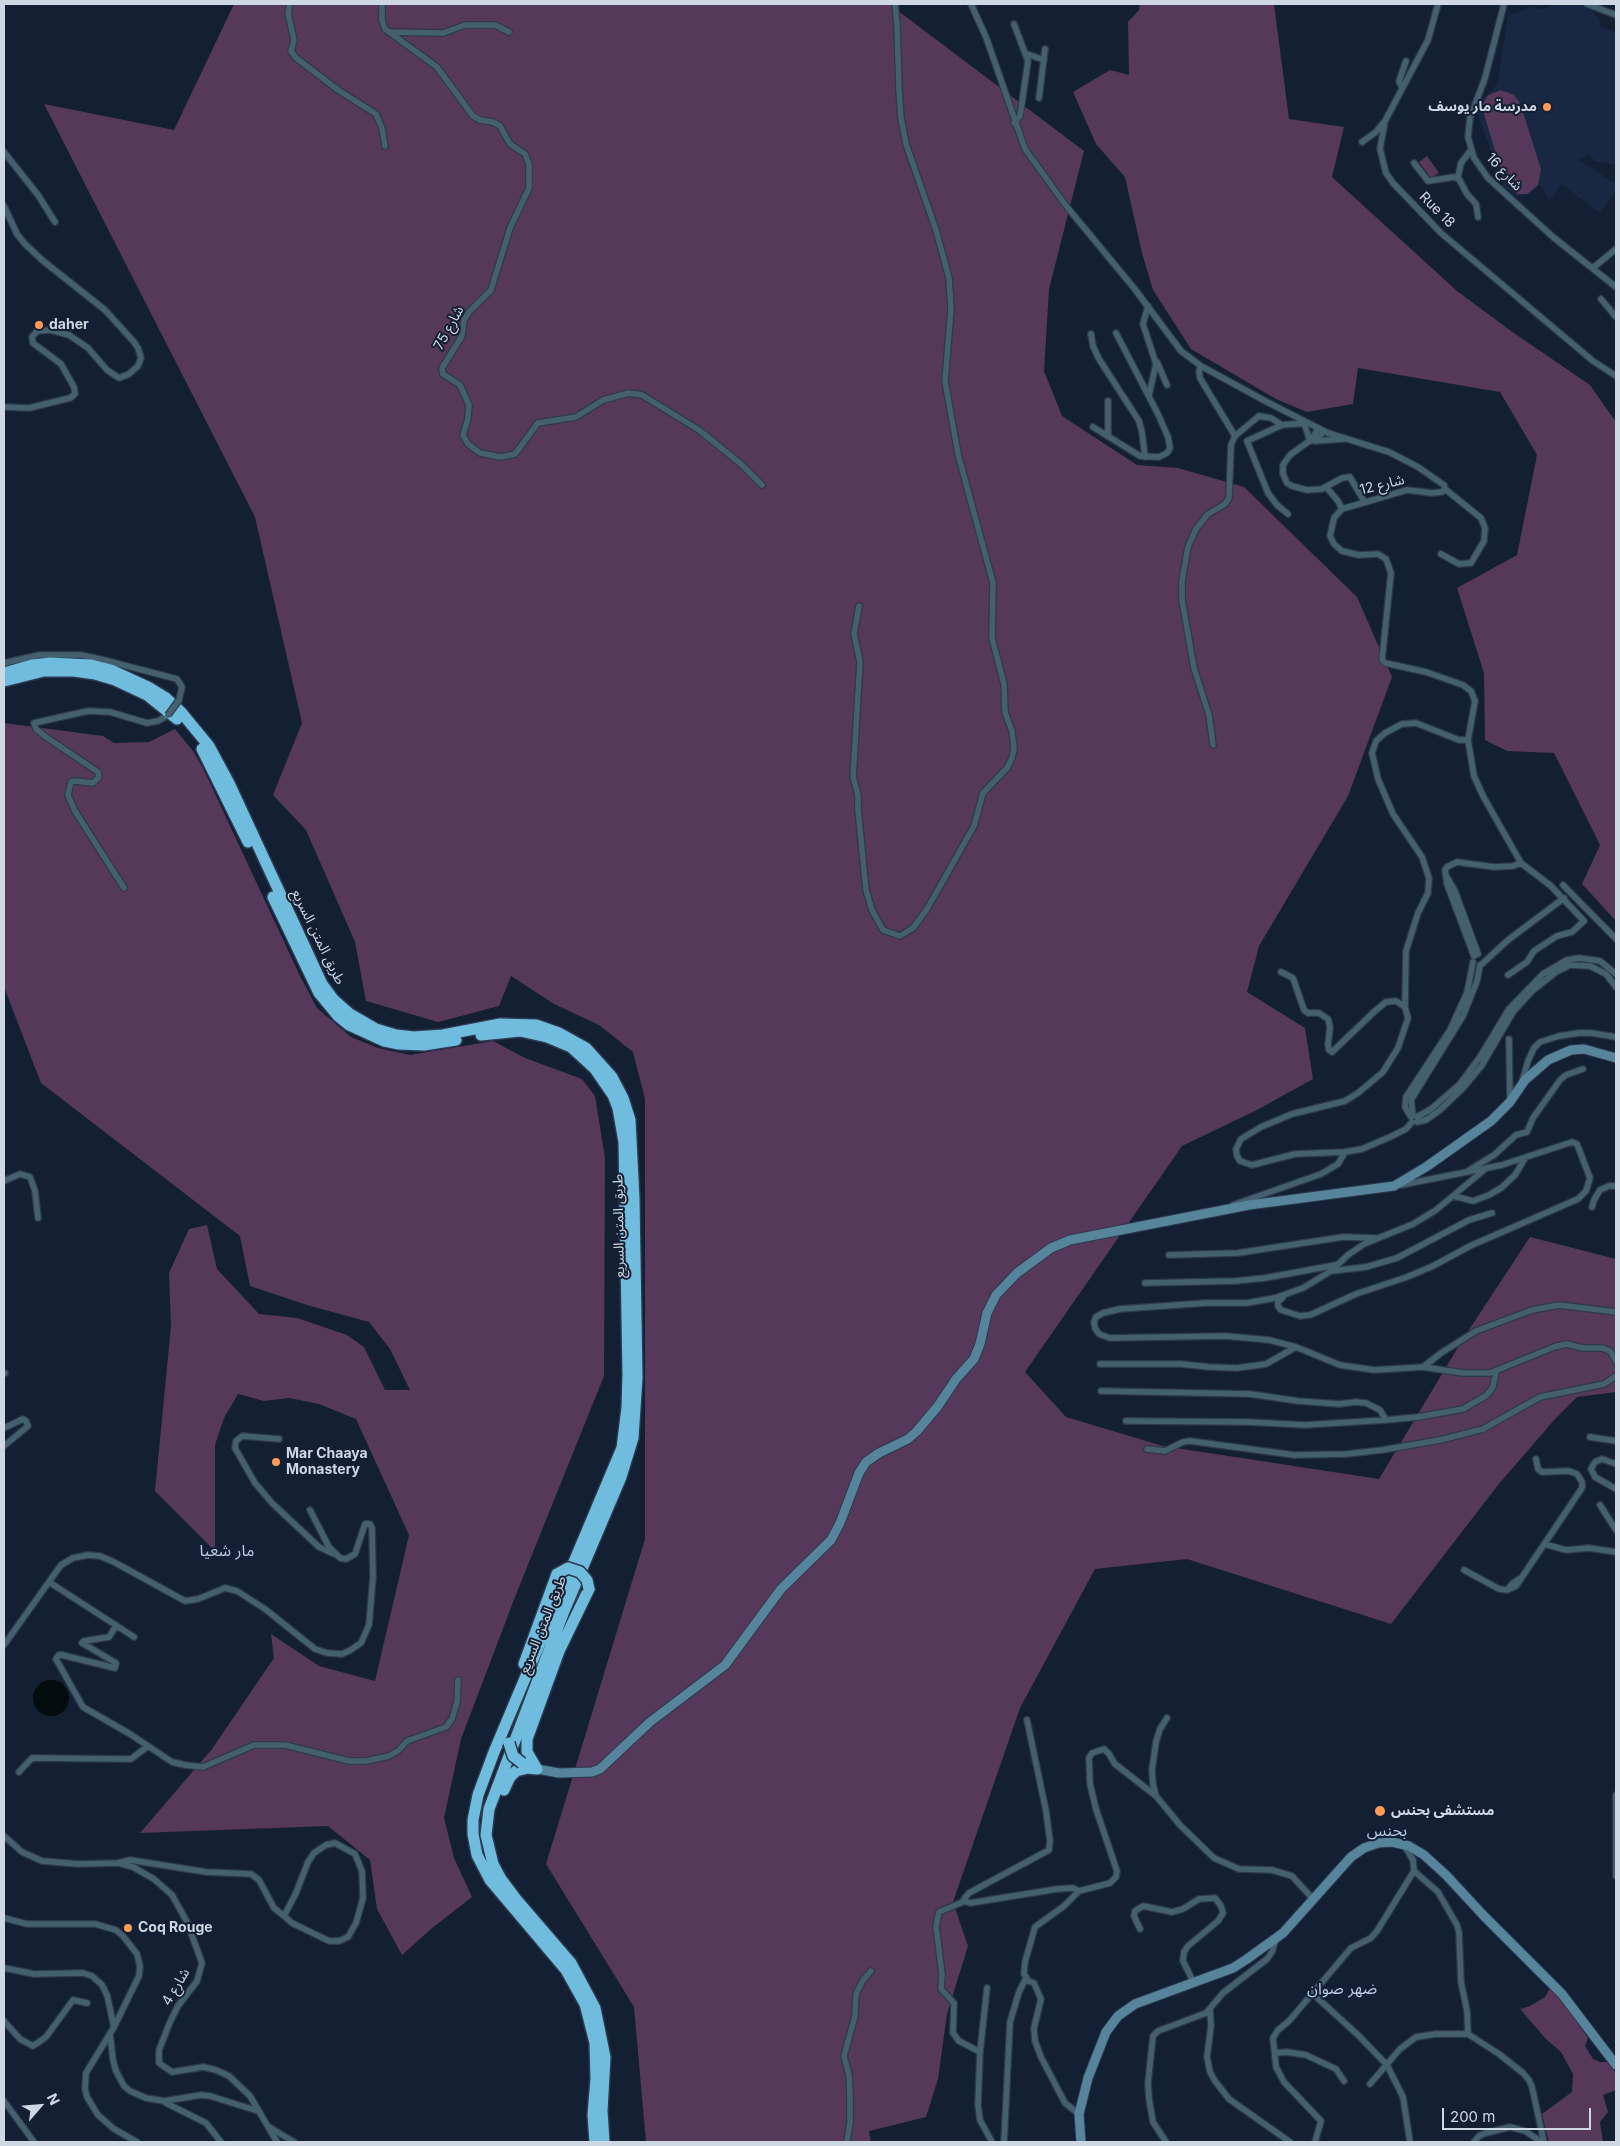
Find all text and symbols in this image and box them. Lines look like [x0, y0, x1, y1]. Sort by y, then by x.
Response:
place label: مدرسة مار يوسف [1428, 99, 1537, 115]
marker: مدرسة مار يوسف [1541, 101, 1553, 113]
street label: شارع 16 [1482, 150, 1526, 194]
street label: Rue 18 [1416, 189, 1458, 231]
street label: شارع 75 [430, 303, 468, 353]
place label: daher [49, 317, 89, 333]
marker: daher [33, 319, 45, 331]
street label: شارع 12 [1358, 471, 1406, 499]
street label: طريق المتن السريع [288, 887, 348, 987]
street label: طريق المتن السريع [610, 1174, 628, 1278]
place label: Mar Chaaya Monastery [286, 1446, 368, 1478]
marker: Mar Chaaya Monastery [270, 1456, 282, 1468]
district label: مار شعيا [200, 1541, 254, 1561]
street label: طريق المتن السريع [516, 1574, 570, 1676]
place label: مستشفى بحنس [1391, 1803, 1494, 1819]
marker: مستشفى بحنس [1373, 1804, 1387, 1818]
district label: بحنس [1367, 1821, 1407, 1841]
place label: Coq Rouge [138, 1920, 213, 1936]
marker: Coq Rouge [122, 1922, 134, 1934]
street label: شارع 4 [158, 1965, 194, 2009]
district label: ضهر صوان [1307, 1979, 1377, 1999]
north arrow [15, 2081, 65, 2131]
text: N [44, 2090, 64, 2108]
scale bar [1445, 2098, 1594, 2130]
text: 200 m [1450, 2107, 1495, 2126]

